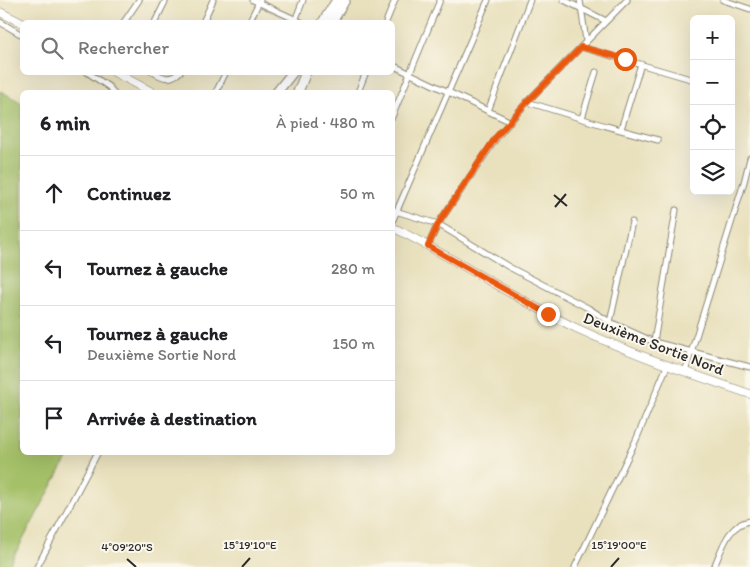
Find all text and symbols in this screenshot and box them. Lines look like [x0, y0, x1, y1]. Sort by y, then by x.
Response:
map controls [690, 15, 735, 195]
button: + [690, 15, 735, 60]
search box [20, 20, 395, 75]
icon: search [38, 34, 66, 62]
text: Rechercher [78, 36, 169, 59]
route start [614, 48, 637, 71]
button: − [690, 60, 735, 105]
button: locate [690, 105, 735, 150]
text: 6 min [40, 110, 90, 135]
text: À pied · 480 m [276, 113, 375, 132]
button: layers [690, 150, 735, 195]
icon: ahead [40, 179, 68, 207]
text: Continuez [87, 182, 171, 205]
text: 50 m [340, 184, 375, 203]
icon: left [40, 254, 68, 282]
text: Tournez à gauche [87, 257, 228, 280]
text: 280 m [331, 259, 375, 278]
route end [537, 303, 560, 326]
street label: Deuxième Sortie Nord [581, 308, 727, 379]
text: Tournez à gauche [87, 322, 228, 345]
icon: left [40, 329, 68, 357]
text: 150 m [332, 334, 375, 353]
text: Deuxième Sortie Nord [87, 345, 236, 364]
icon: arrive [40, 404, 68, 432]
text: Arrivée à destination [87, 407, 257, 430]
text: 15°19'10"E [223, 538, 277, 552]
text: 15°19'00"E [591, 538, 647, 552]
text: 4°09'20"S [101, 540, 153, 554]

